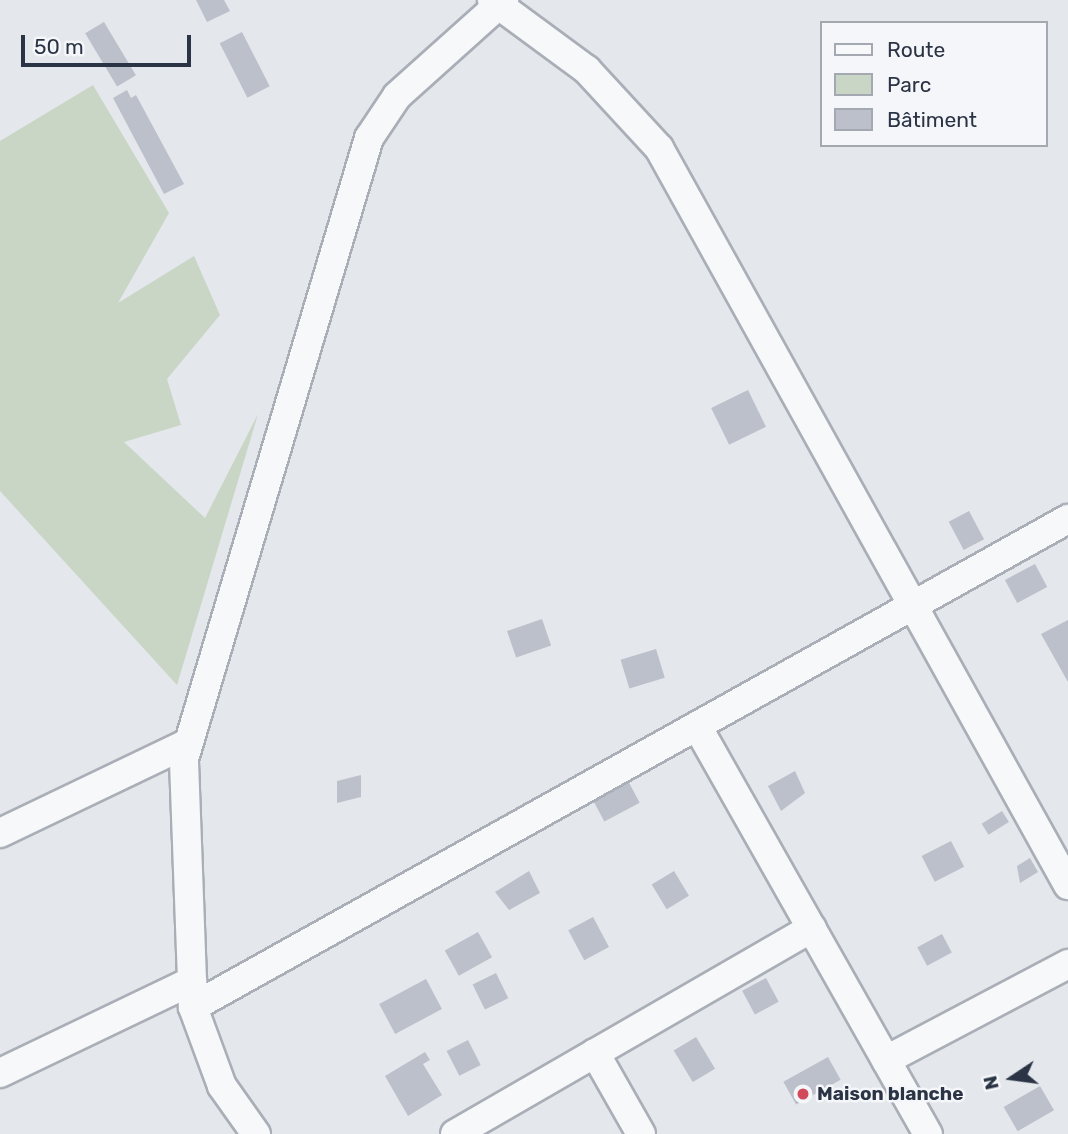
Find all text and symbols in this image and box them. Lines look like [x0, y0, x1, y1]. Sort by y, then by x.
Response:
scale bar [24, 21, 194, 65]
legend [820, 21, 1047, 147]
text: 50 m [34, 34, 84, 59]
text: Route [887, 37, 945, 62]
text: Parc [887, 72, 931, 97]
text: Bâtiment [887, 107, 977, 132]
north arrow [977, 1043, 1047, 1113]
text: N [978, 1074, 1004, 1092]
place label: Maison blanche [817, 1083, 963, 1105]
marker: Maison blanche [795, 1086, 811, 1102]

